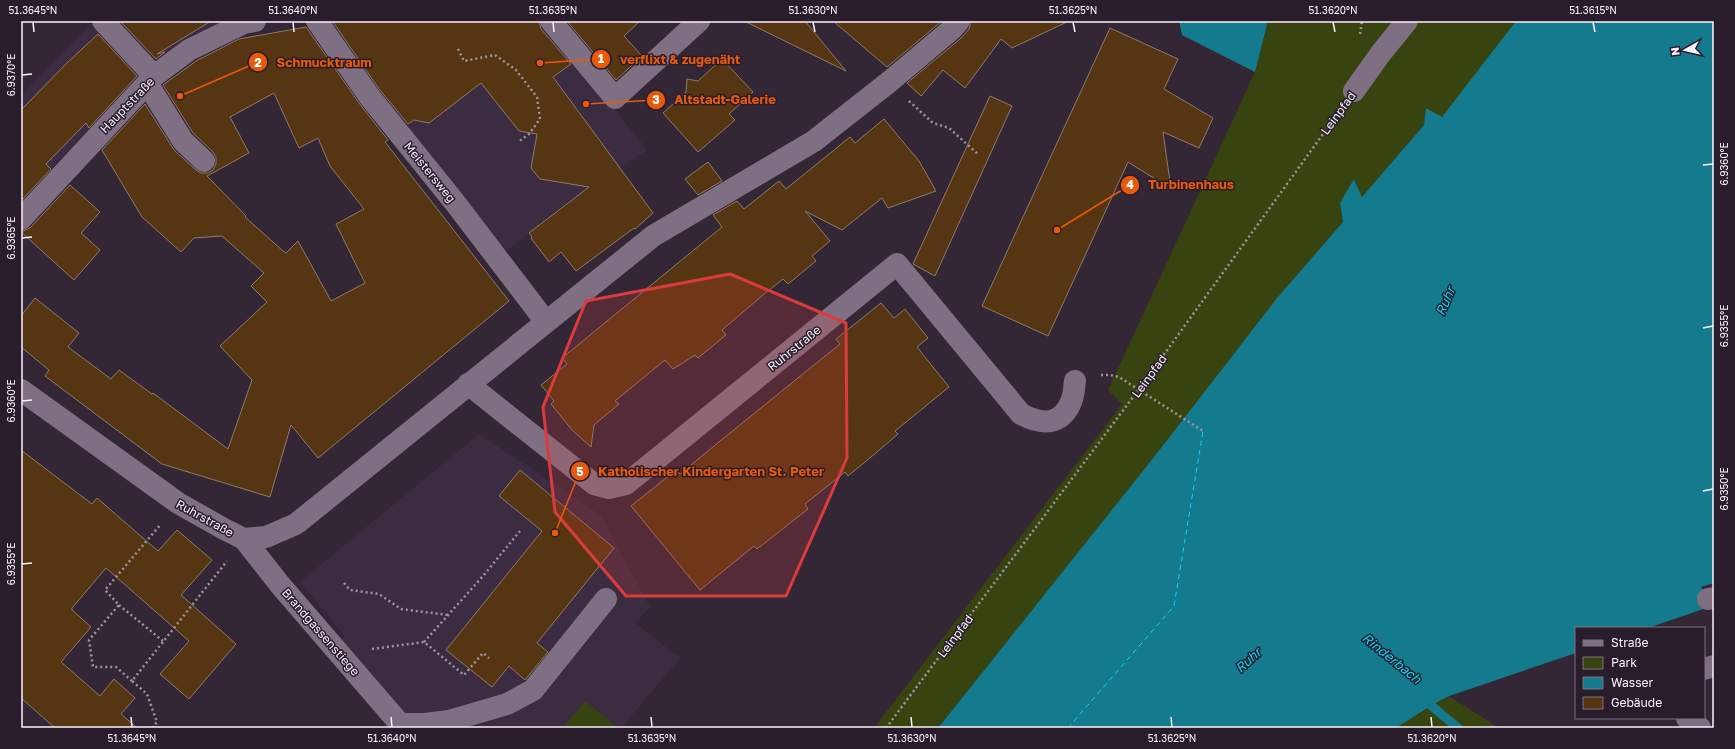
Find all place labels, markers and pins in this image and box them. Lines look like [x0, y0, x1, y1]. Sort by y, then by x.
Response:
callout: verflixt & zugenäht [591, 47, 748, 72]
callout: Schmucktraum [248, 50, 379, 75]
callout: Altstadt-Galerie [646, 87, 784, 112]
callout: Turbinenhaus [1120, 172, 1242, 197]
callout: Katholischer Kindergarten St. Peter [570, 459, 832, 484]

